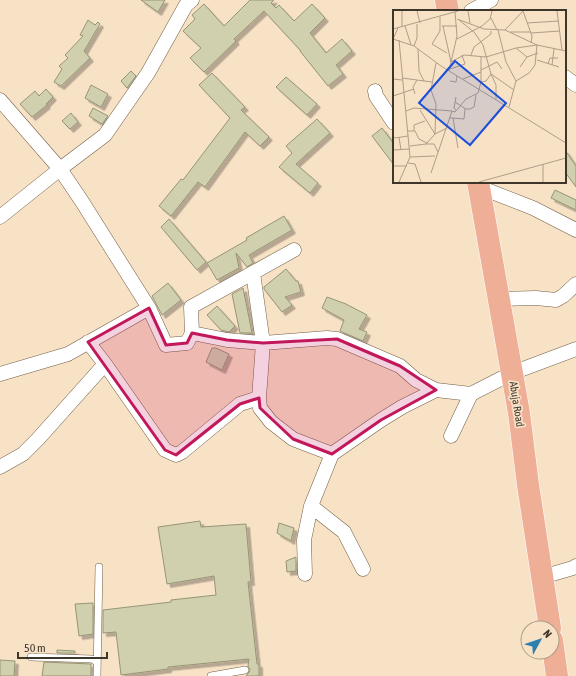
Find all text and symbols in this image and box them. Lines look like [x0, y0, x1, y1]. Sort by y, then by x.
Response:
inset map [393, 10, 566, 183]
street label: Abuja Road [507, 380, 527, 428]
north arrow [520, 620, 560, 660]
text: N [541, 627, 554, 640]
scale bar [18, 634, 107, 660]
text: 50 m [24, 641, 46, 655]

